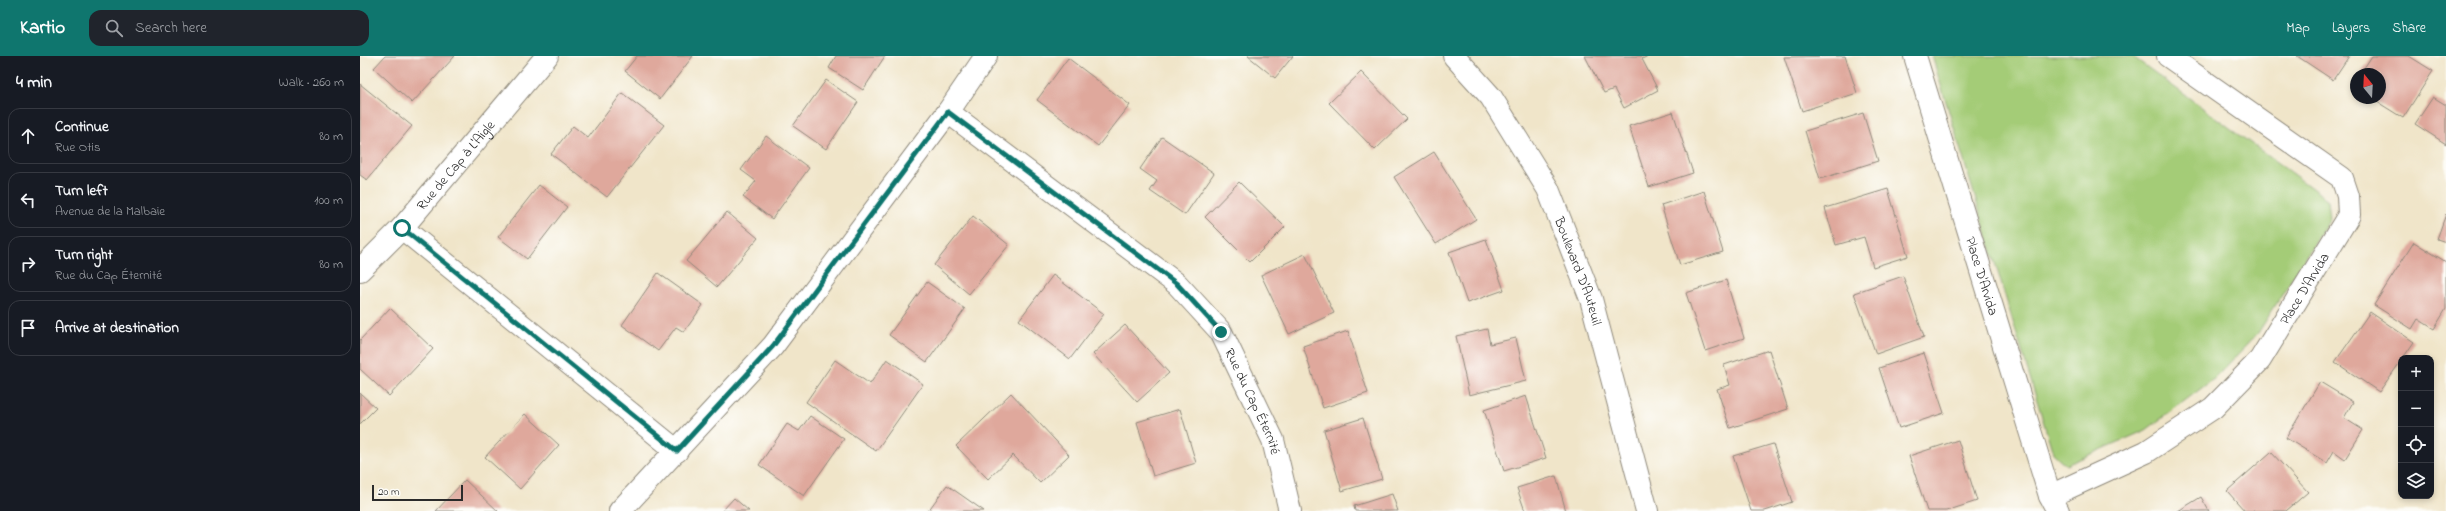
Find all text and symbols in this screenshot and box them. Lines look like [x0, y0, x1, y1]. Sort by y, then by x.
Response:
search box [89, 10, 369, 46]
text: Kartio [20, 15, 65, 42]
icon: search [103, 17, 125, 39]
text: Search here [135, 17, 207, 39]
text: Map [2286, 18, 2310, 39]
text: Layers [2332, 18, 2370, 39]
text: Share [2392, 18, 2426, 39]
north arrow [2350, 68, 2386, 104]
text: 4 min [16, 70, 52, 95]
text: Walk · 260 m [279, 73, 344, 92]
text: Continue [55, 116, 109, 138]
street label: Rue de Cap à L'Aigle [412, 116, 501, 216]
icon: ahead [17, 125, 39, 147]
text: 80 m [319, 127, 343, 146]
text: Rue Otis [55, 138, 101, 157]
text: Turn left [55, 180, 108, 202]
icon: left [17, 189, 39, 211]
text: 100 m [314, 191, 343, 210]
text: Avenue de la Malbaie [55, 202, 165, 221]
street label: Boulevard D'Auteuil [1548, 213, 1606, 328]
route start [393, 219, 411, 237]
street label: Place D'Arvida [1959, 234, 2003, 318]
text: Turn right [55, 244, 113, 266]
street label: Place D'Arvida [2275, 249, 2335, 329]
icon: right [17, 253, 39, 275]
text: 80 m [319, 255, 343, 274]
text: Rue du Cap Éternité [55, 266, 162, 285]
icon: arrive [17, 317, 39, 339]
text: Arrive at destination [55, 317, 179, 339]
route end [1212, 323, 1230, 341]
street label: Rue du Cap Éternité [1218, 345, 1285, 457]
map controls [2398, 355, 2434, 499]
button: + [2398, 355, 2434, 391]
button: − [2398, 391, 2434, 427]
button: locate [2398, 427, 2434, 463]
button: layers [2398, 463, 2434, 499]
scale bar [372, 483, 463, 502]
text: 20 m [378, 484, 400, 500]

